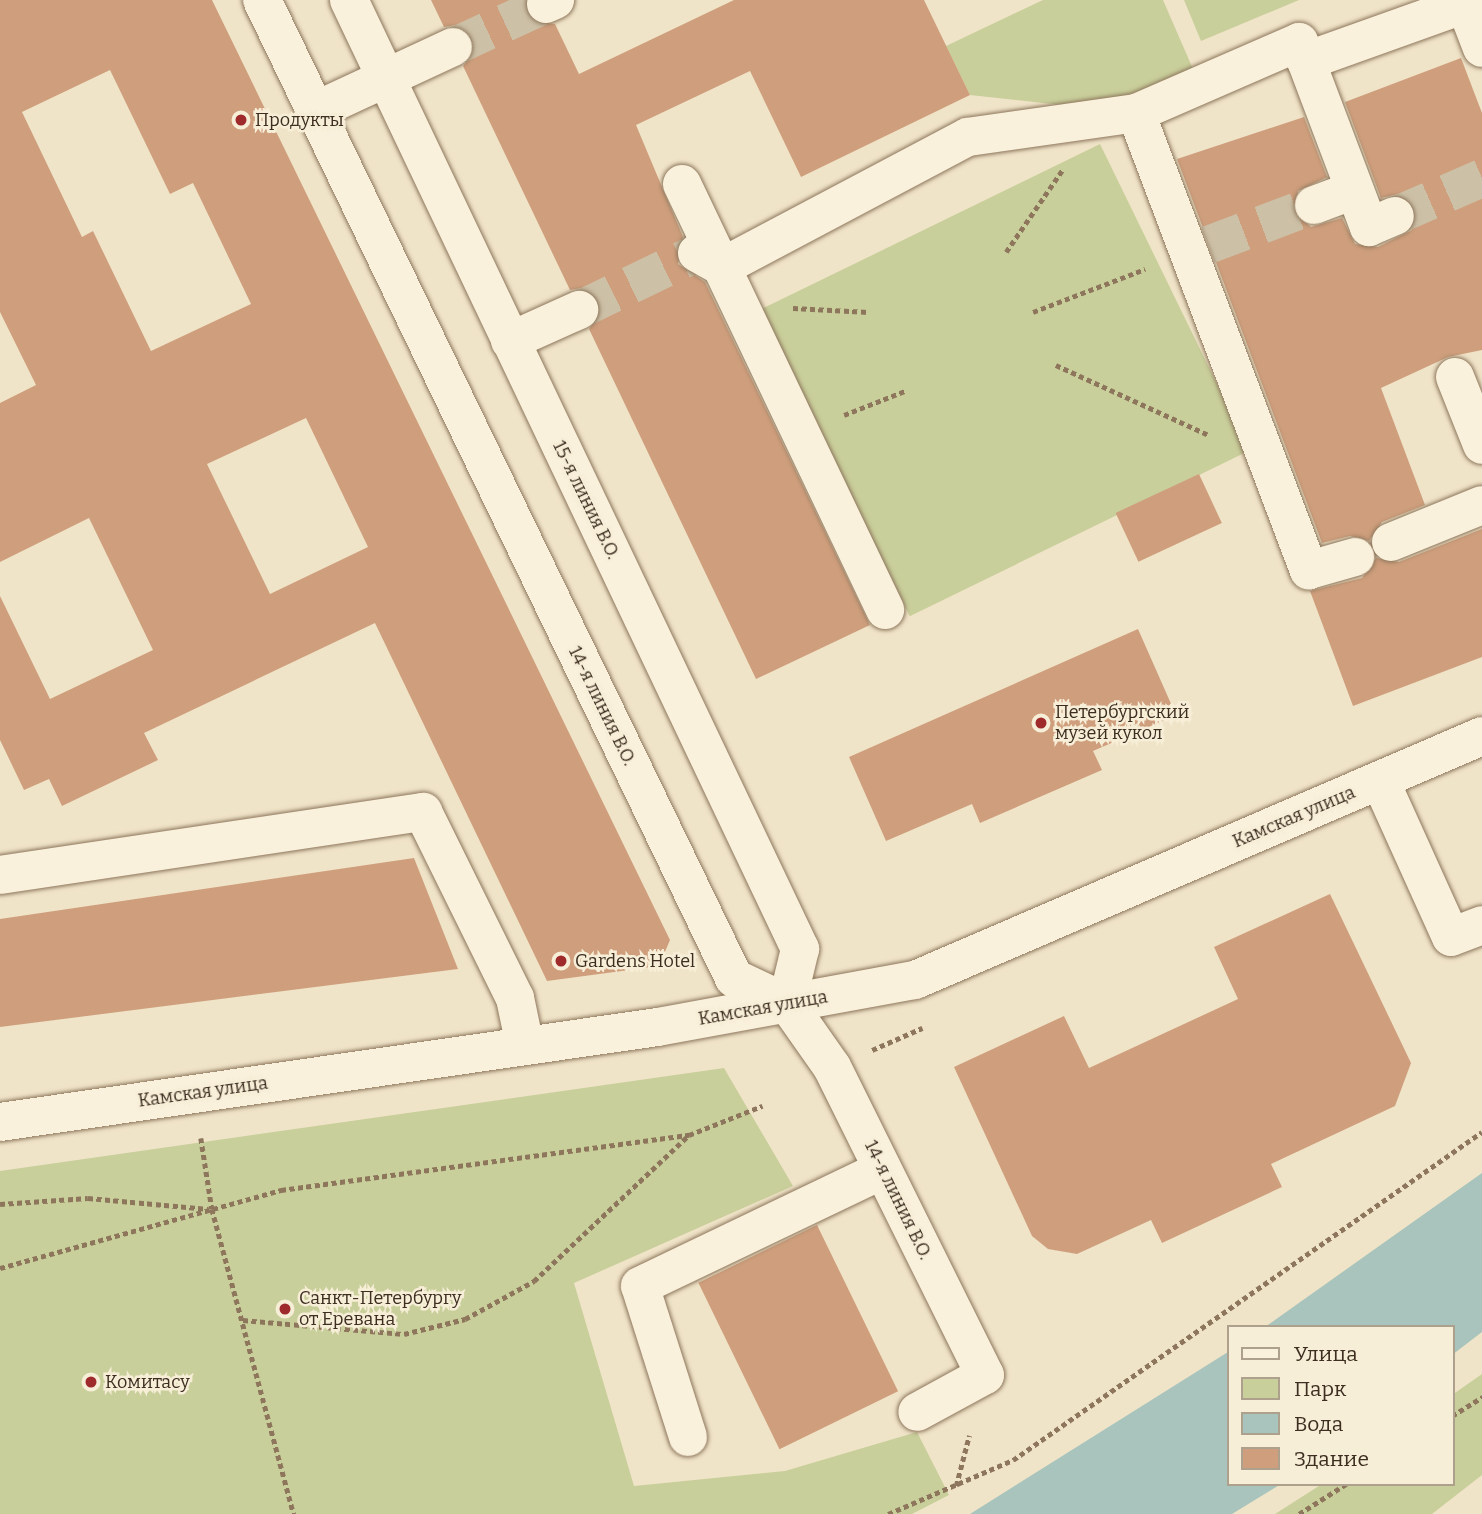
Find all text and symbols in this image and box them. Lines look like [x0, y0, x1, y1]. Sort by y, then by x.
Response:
place label: Продукты [255, 109, 344, 131]
marker: Продукты [233, 112, 249, 128]
street label: 15-я линия В.О. [548, 437, 624, 563]
street label: 14-я линия В.О. [564, 643, 640, 769]
place label: Петербургский музей кукол [1055, 702, 1189, 744]
marker: Петербургский музей кукол [1033, 715, 1049, 731]
street label: Камская улица [1230, 781, 1358, 853]
place label: Gardens Hotel [575, 950, 695, 972]
marker: Gardens Hotel [553, 953, 569, 969]
street label: Камская улица [697, 986, 829, 1030]
street label: Камская улица [137, 1072, 269, 1112]
street label: 14-я линия В.О. [860, 1137, 936, 1263]
place label: Санкт-Петербургу от Еревана [299, 1288, 461, 1330]
marker: Санкт-Петербургу от Еревана [277, 1301, 293, 1317]
legend [1226, 1325, 1454, 1486]
text: Улица [1294, 1341, 1358, 1367]
place label: Комитасу [105, 1371, 190, 1393]
marker: Комитасу [83, 1374, 99, 1390]
text: Парк [1294, 1376, 1346, 1402]
text: Вода [1294, 1411, 1343, 1437]
text: Здание [1294, 1446, 1369, 1472]

